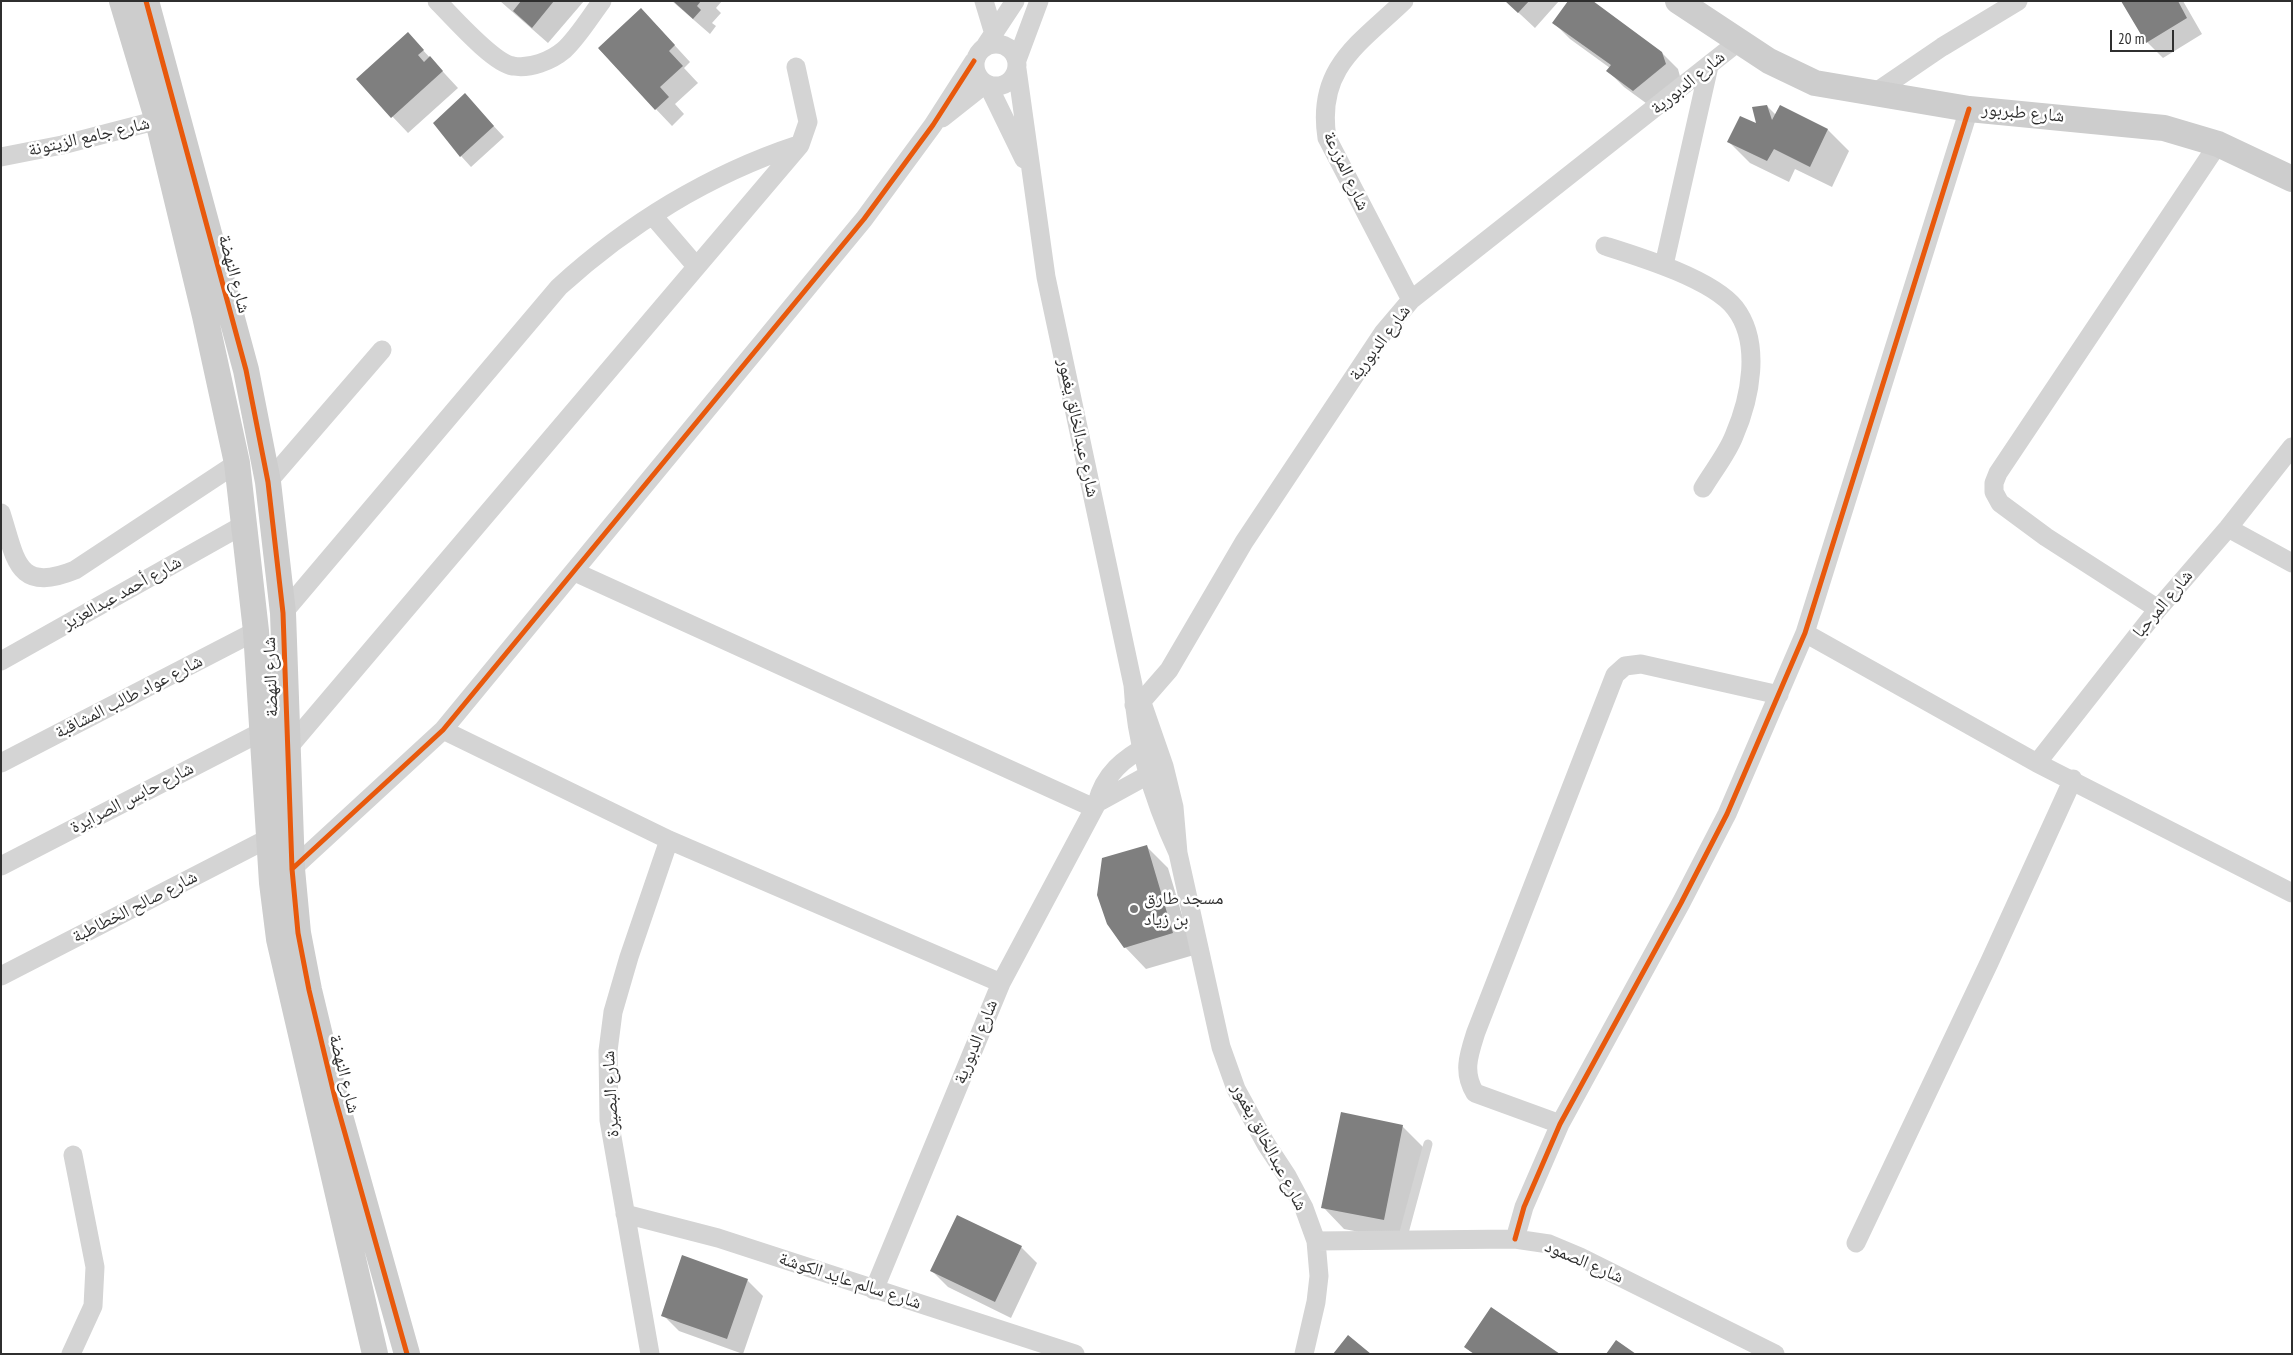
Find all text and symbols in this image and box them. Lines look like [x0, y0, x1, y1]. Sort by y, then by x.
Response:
scale bar [2113, 20, 2177, 52]
text: 20 m [2118, 29, 2144, 48]
street label: شارع الدبورية [1647, 47, 1729, 119]
street label: شارع طبربور [1981, 99, 2065, 127]
street label: شارع جامع الزيتونة [26, 113, 152, 161]
street label: شارع المزرعة [1318, 128, 1374, 214]
street label: شارع النهضة [213, 232, 255, 316]
street label: شارع الدبورية [1345, 301, 1415, 385]
street label: شارع عبدالخالق يغمور [1053, 357, 1103, 499]
street label: شارع أحمد عبدالعزيز [59, 551, 185, 635]
street label: شارع المرحبا [2128, 566, 2198, 642]
street label: شارع النهضة [259, 636, 283, 718]
street label: شارع عواد طالب المشاقبة [52, 650, 206, 744]
street label: شارع حابس الصرايرة [67, 758, 197, 838]
street label: شارع صالح الخطاطبة [69, 866, 201, 948]
place label: مسجد طارق بن زياد [1144, 888, 1224, 931]
marker: مسجد طارق بن زياد [1128, 903, 1140, 915]
street label: شارع الدبورية [949, 997, 1003, 1087]
street label: شارع النهضة [324, 1032, 364, 1116]
street label: شارع البصيرة [598, 1050, 624, 1138]
street label: شارع عبدالخالق يغمور [1226, 1080, 1312, 1214]
street label: شارع الصمود [1541, 1236, 1627, 1288]
street label: شارع سالم عايد الكوشة [776, 1248, 924, 1314]

